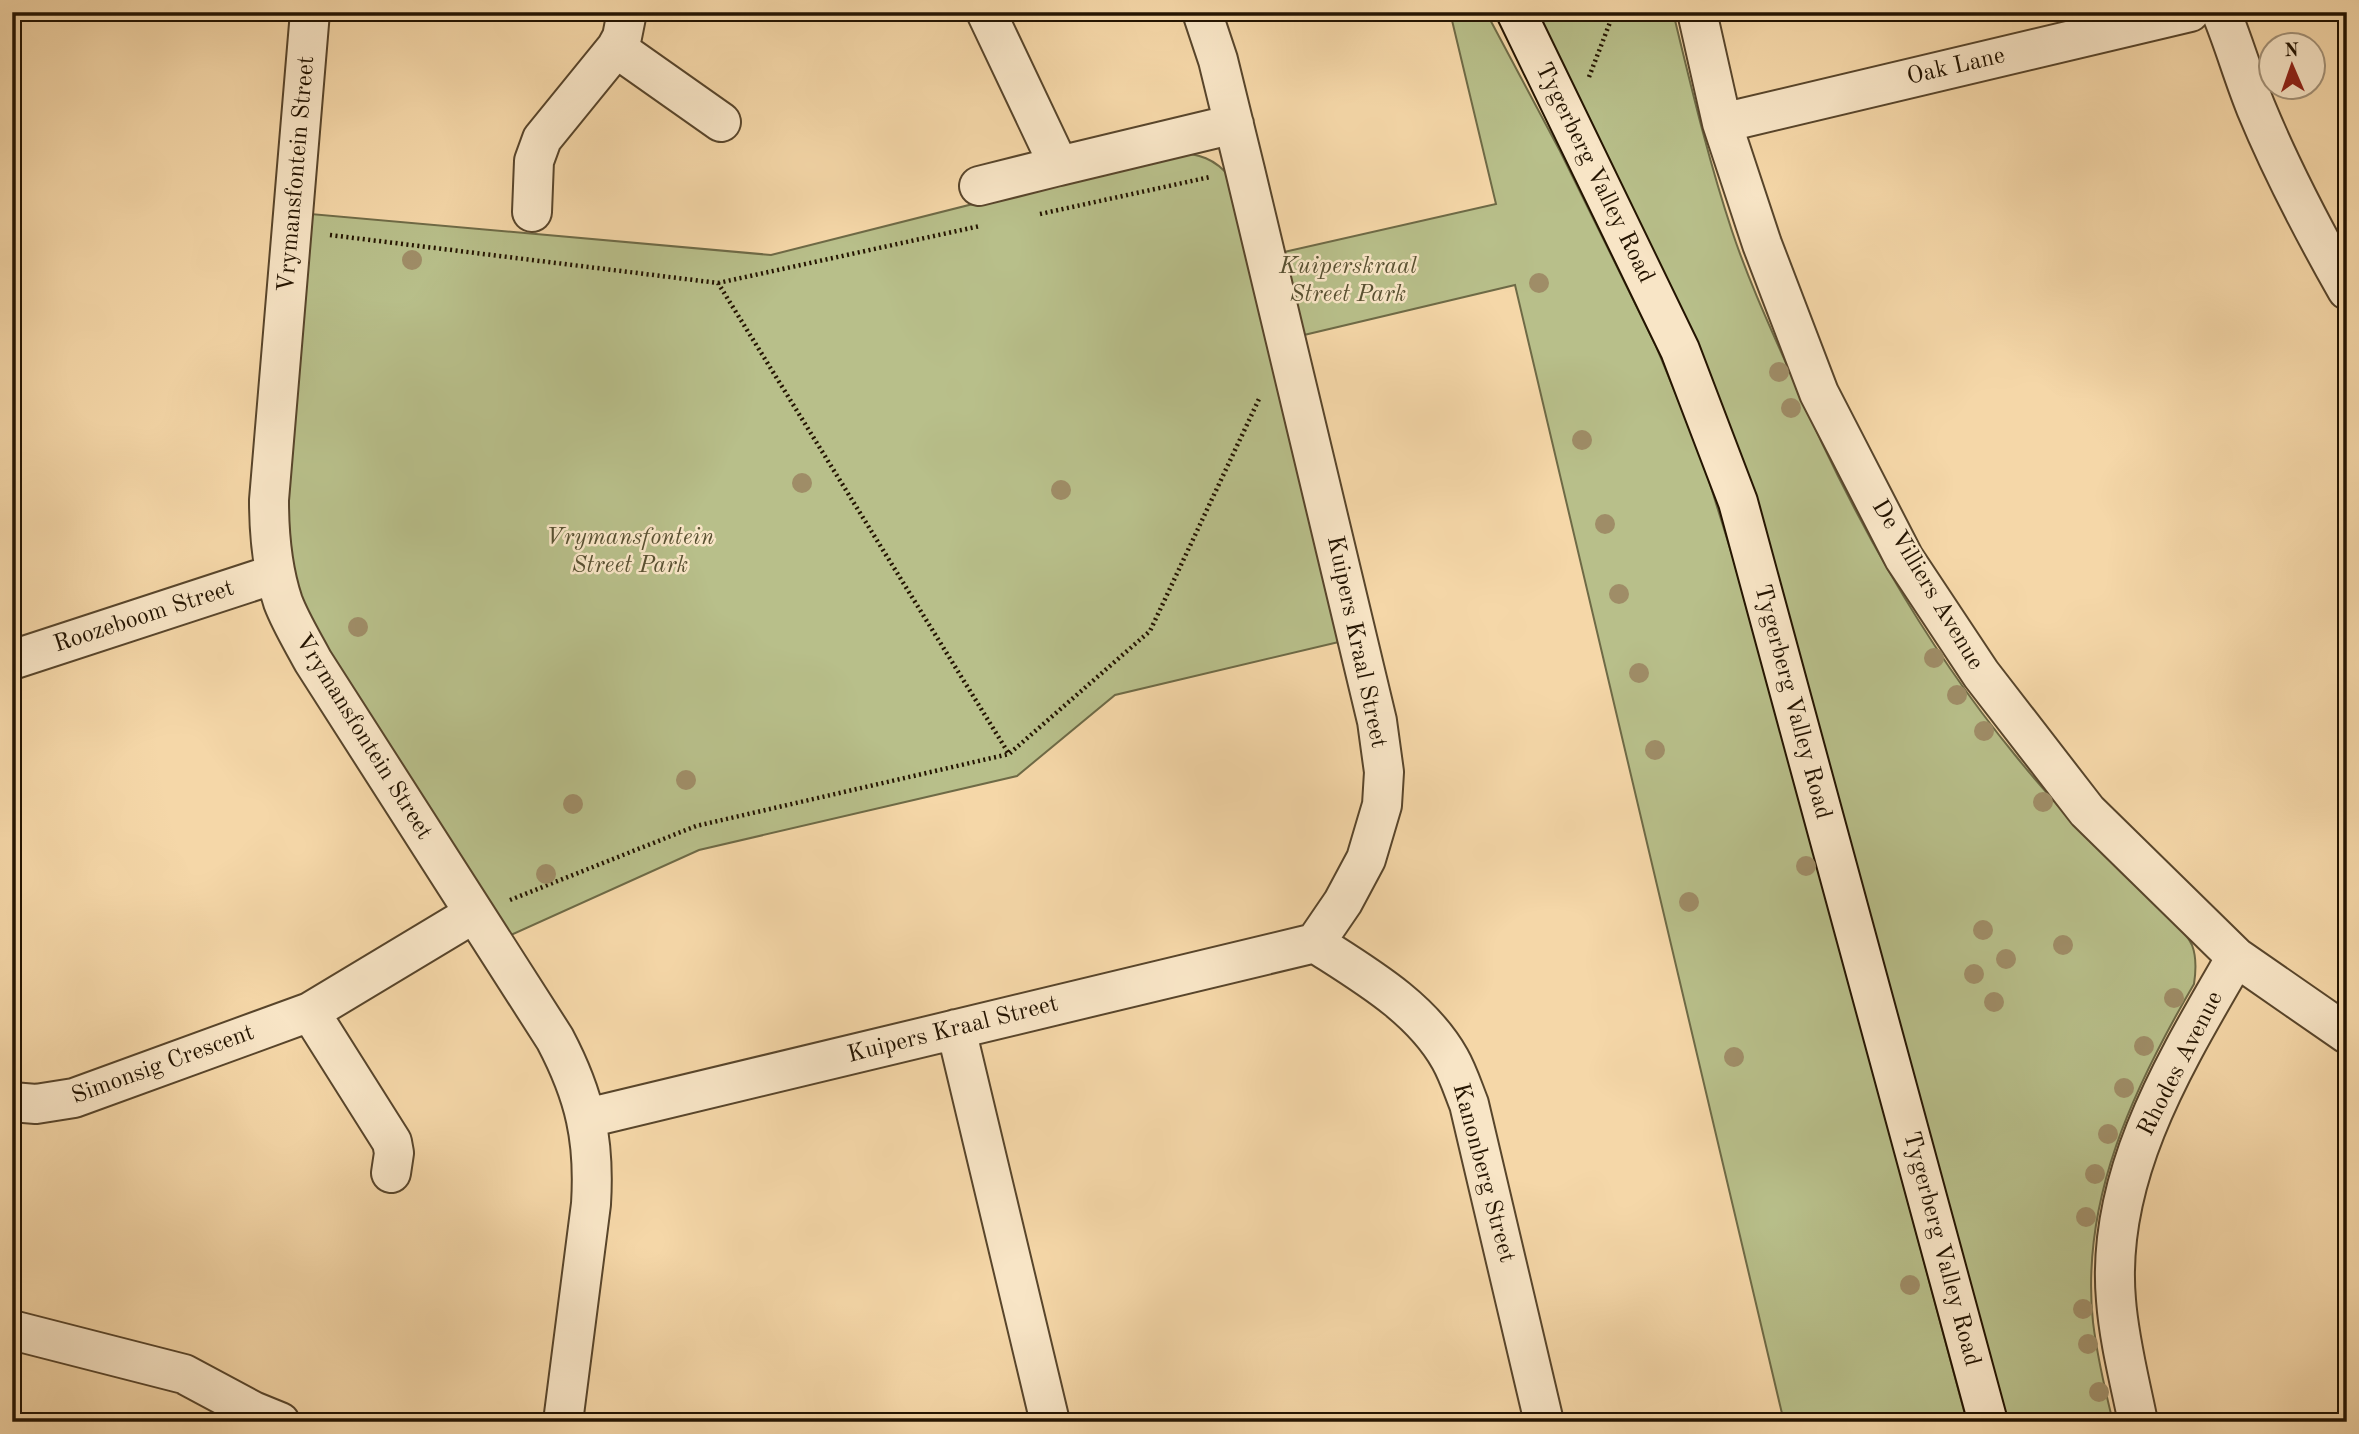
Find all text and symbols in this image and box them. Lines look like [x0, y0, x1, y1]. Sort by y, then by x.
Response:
north arrow [2258, 32, 2328, 102]
text: N [2284, 42, 2300, 61]
street label: Oak Lane [1905, 44, 2007, 90]
street label: Vrymansfontein Street [275, 55, 319, 293]
street label: Tygerberg Valley Road [1530, 59, 1658, 287]
park label: Kuiperskraal Street Park [1278, 255, 1417, 307]
street label: De Villiers Avenue [1867, 496, 1987, 674]
park label: Vrymansfontein Street Park [546, 526, 714, 578]
street label: Kuipers Kraal Street [1322, 534, 1390, 750]
street label: Roozeboom Street [51, 577, 237, 657]
street label: Tygerberg Valley Road [1749, 582, 1835, 822]
street label: Vrymansfontein Street [290, 630, 436, 844]
street label: Rhodes Avenue [2134, 988, 2228, 1140]
street label: Kuipers Kraal Street [845, 992, 1061, 1068]
street label: Simonsig Crescent [69, 1021, 257, 1109]
street label: Kanonberg Street [1448, 1081, 1518, 1265]
street label: Tygerberg Valley Road [1898, 1129, 1984, 1369]

